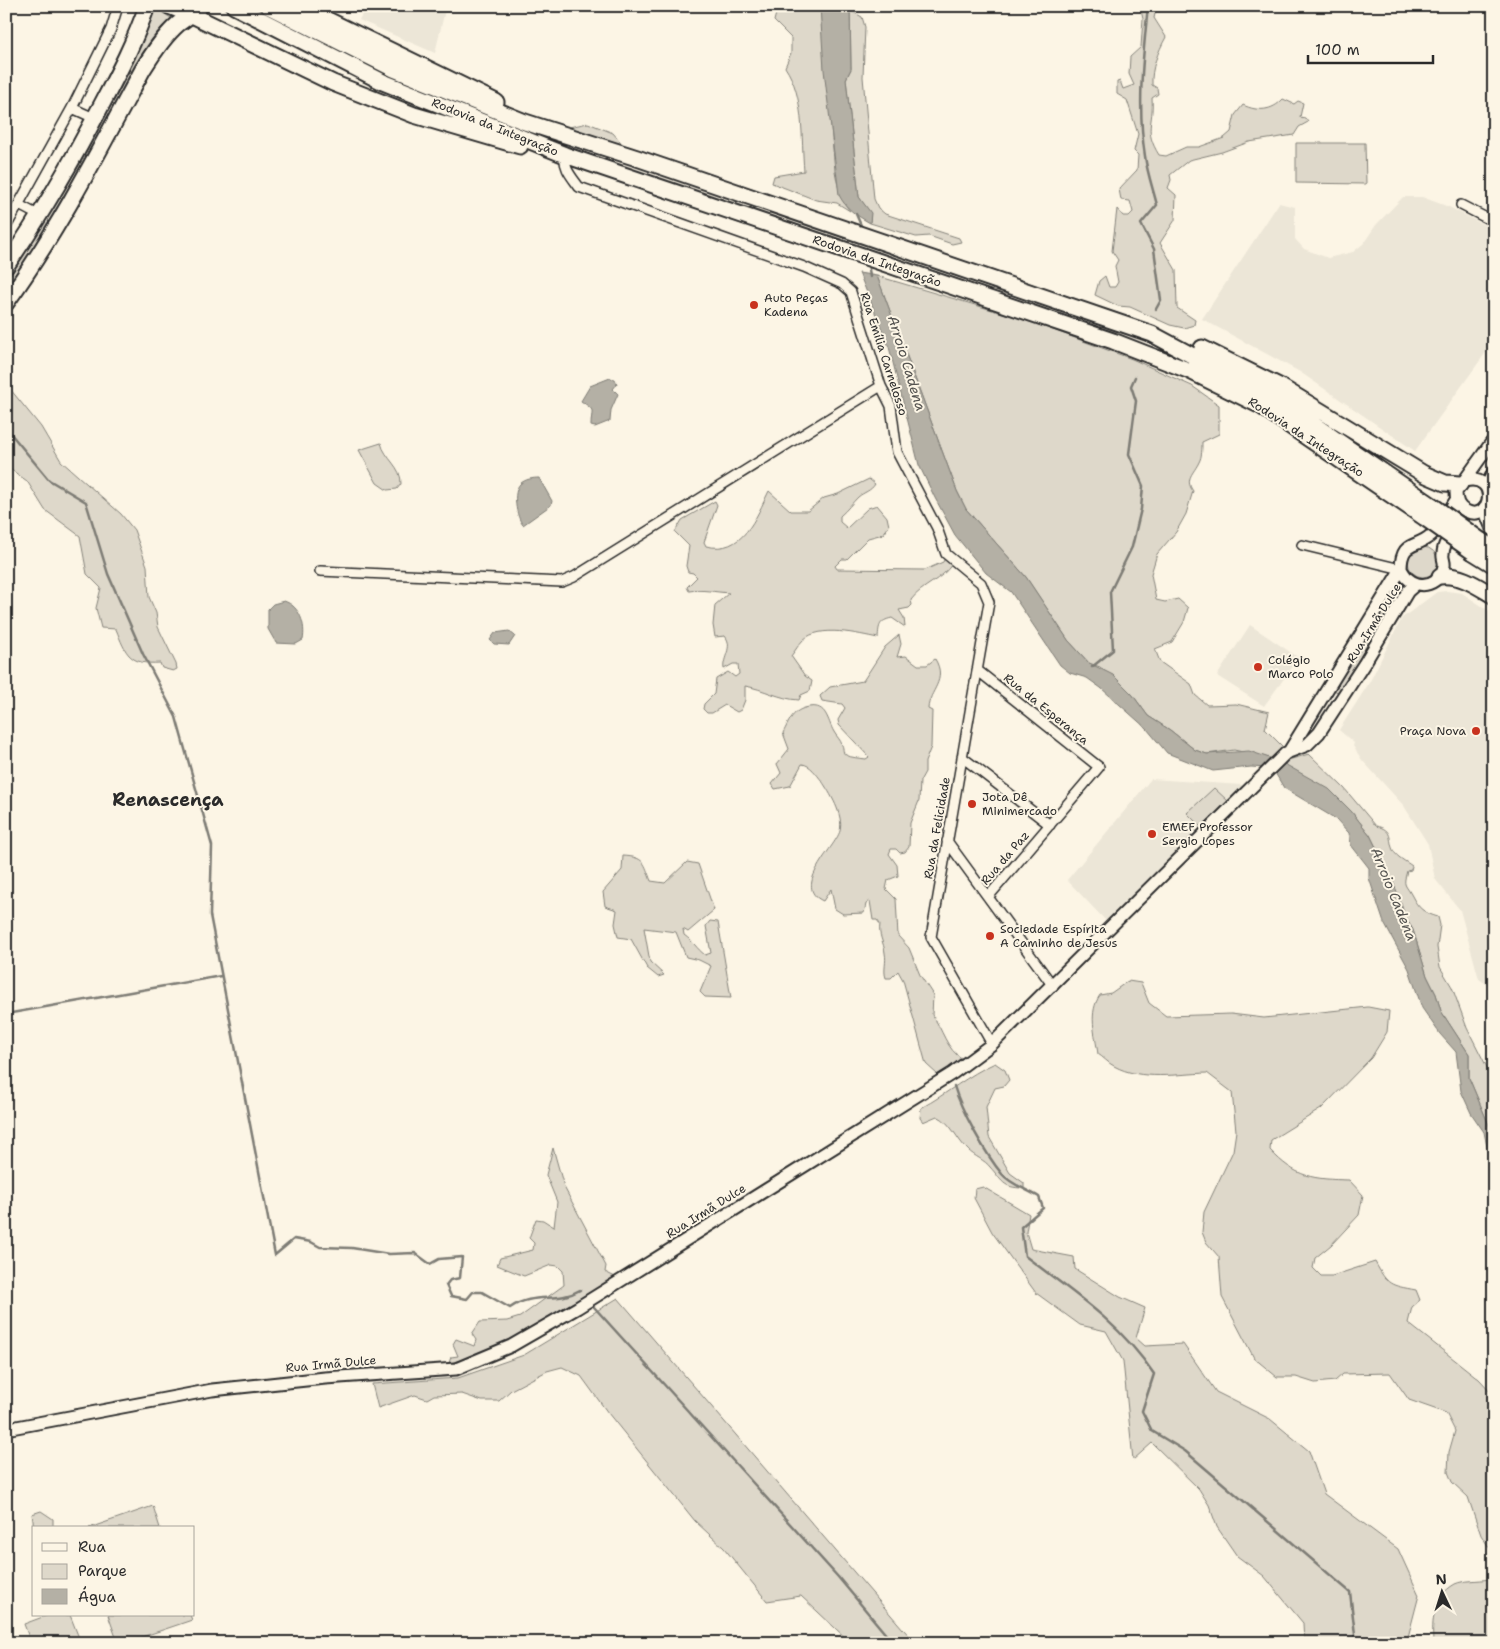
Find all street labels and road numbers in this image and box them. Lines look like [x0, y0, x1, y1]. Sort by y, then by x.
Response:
street label: Rodovia da Integração [429, 94, 561, 160]
street label: Rodovia da Integração [811, 231, 943, 291]
street label: Rua Emília Carnelosso [857, 290, 911, 418]
street label: Rodovia da Integração [1245, 394, 1367, 480]
street label: Rua Irmã Dulce [1343, 580, 1405, 666]
street label: Rua da Esperança [1000, 670, 1092, 749]
street label: Rua da Felicidade [920, 776, 954, 880]
street label: Rua da Paz [977, 828, 1033, 888]
street label: Rua Irmã Dulce [663, 1180, 749, 1242]
street label: Rua Irmã Dulce [285, 1352, 377, 1376]

